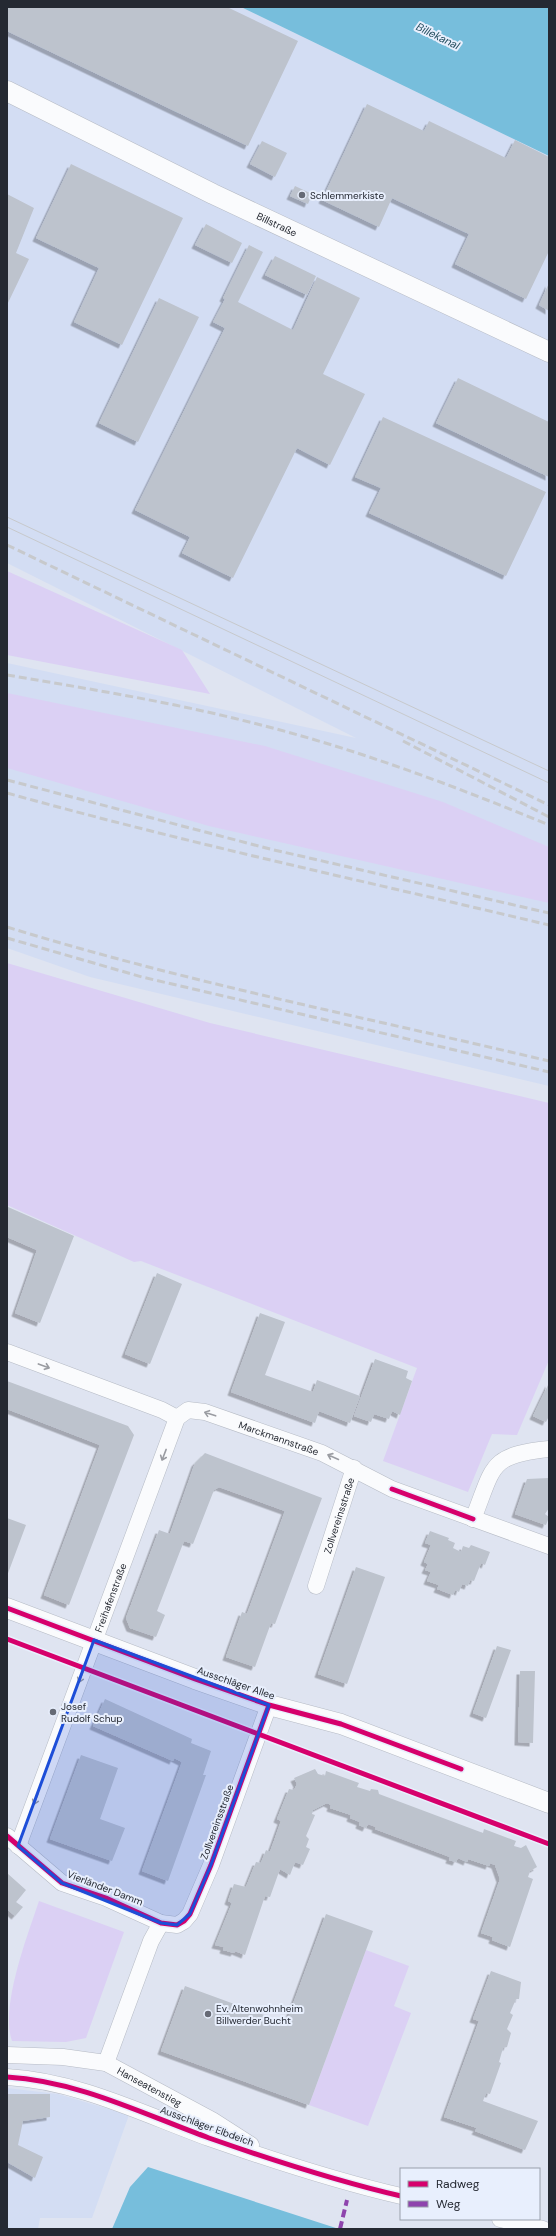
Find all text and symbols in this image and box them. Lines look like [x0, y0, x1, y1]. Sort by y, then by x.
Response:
water label: Billekanal [414, 19, 463, 53]
place label: Schlemmerkiste [310, 189, 384, 202]
marker: Schlemmerkiste [297, 190, 307, 200]
street label: Billstraße [255, 209, 299, 239]
one-way arrow [37, 1362, 49, 1370]
one-way arrow [205, 1410, 217, 1418]
street label: Marckmannstraße [237, 1418, 321, 1458]
one-way arrow [159, 1448, 167, 1460]
one-way arrow [327, 1453, 339, 1461]
street label: Zollvereinsstraße [320, 1476, 357, 1555]
street label: Freihafenstraße [92, 1561, 129, 1634]
street label: Ausschläger Allee [195, 1664, 277, 1702]
one-way arrow [76, 1670, 84, 1682]
place label: Josef Rudolf Schup [61, 1700, 122, 1725]
marker: Josef Rudolf Schup [48, 1707, 58, 1717]
street label: Zollvereinsstraße [197, 1782, 237, 1861]
one-way arrow [31, 1792, 39, 1804]
street label: Vierländer Damm [65, 1868, 145, 1908]
place label: Ev. Altenwohnheim Billwerder Bucht [216, 2002, 303, 2027]
marker: Ev. Altenwohnheim Billwerder Bucht [203, 2009, 213, 2019]
street label: Hanseatenstieg [115, 2064, 185, 2109]
street label: Ausschläger Elbdeich [158, 2103, 256, 2149]
legend [400, 2168, 540, 2220]
text: Radweg [436, 2176, 480, 2192]
text: Weg [436, 2196, 461, 2212]

